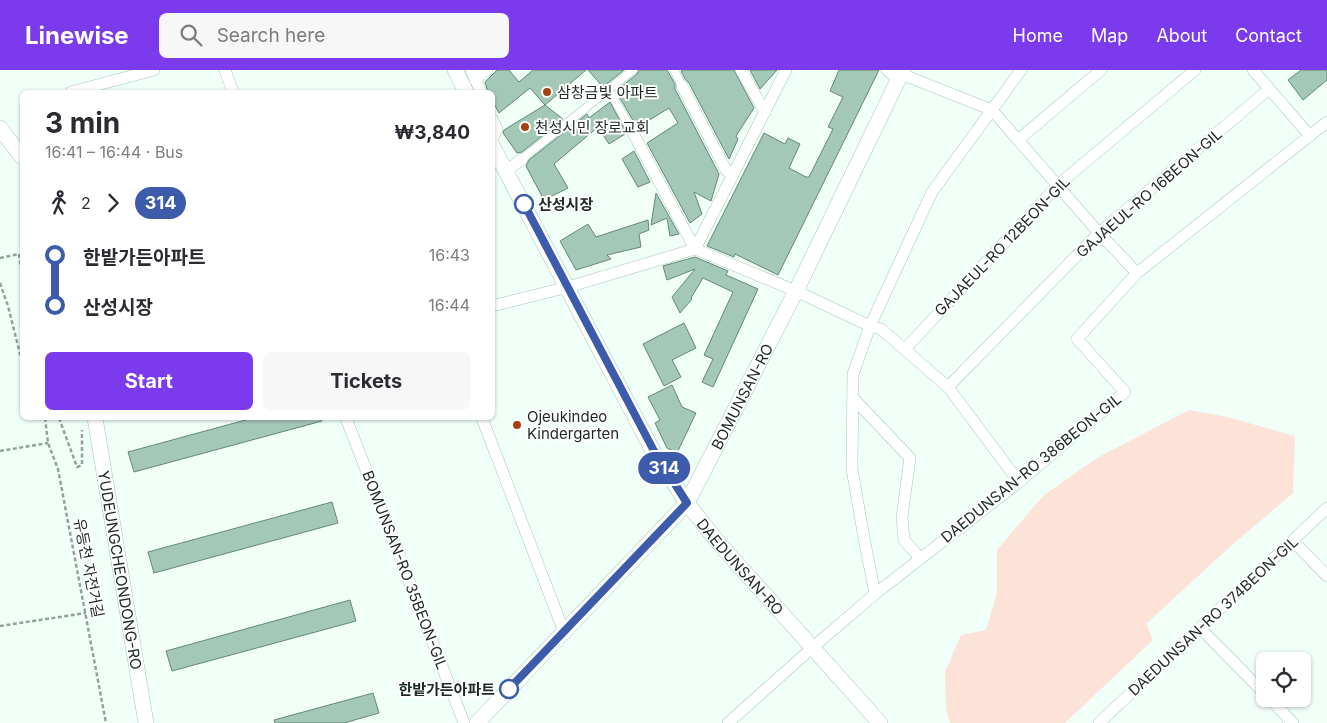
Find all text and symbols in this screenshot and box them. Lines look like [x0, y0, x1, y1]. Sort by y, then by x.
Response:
search box [159, 13, 509, 58]
text: Linewise [25, 21, 129, 50]
icon: search [177, 21, 205, 49]
text: Search here [217, 24, 325, 47]
text: Home [1013, 25, 1063, 46]
text: Map [1091, 25, 1128, 46]
text: About [1156, 25, 1207, 46]
text: Contact [1235, 25, 1302, 46]
place label: 삼창금빛 아파트 [557, 83, 658, 102]
marker: 삼창금빛 아파트 [541, 86, 553, 98]
text: 3 min [45, 106, 120, 140]
place label: 천성시민 장로교회 [535, 118, 650, 137]
text: ₩3,840 [395, 121, 470, 144]
marker: 천성시민 장로교회 [519, 121, 531, 133]
street label: GAJAEUL-RO 16BEON-GIL [1072, 124, 1226, 262]
text: 16:41 – 16:44 · Bus [45, 142, 183, 162]
street label: GAJAEUL-RO 12BEON-GIL [930, 172, 1074, 320]
icon: walk [45, 189, 73, 217]
icon: forward [99, 189, 127, 217]
text: 314 [145, 192, 176, 213]
text: 2 [81, 193, 91, 213]
marker: 산성시장 [514, 194, 534, 214]
place label: 산성시장 [538, 195, 593, 214]
text: 16:43 [429, 245, 470, 265]
text: 한밭가든아파트 [83, 246, 205, 269]
text: 16:44 [428, 295, 470, 315]
text: 산성시장 [83, 296, 153, 319]
street label: BOMUNSAN-RO [707, 340, 777, 453]
button: Start [45, 352, 253, 410]
button: Tickets [263, 352, 470, 410]
street label: DAEDUNSAN-RO 386BEON-GIL [937, 389, 1125, 547]
place label: Ojeukindeo Kindergarten [527, 407, 619, 443]
marker: Ojeukindeo Kindergarten [511, 419, 523, 431]
line badge: 314 [635, 452, 693, 484]
text: 314 [648, 457, 680, 478]
street label: BOMUNSAN-RO 35BEON-GIL [358, 468, 452, 672]
street label: YUDEUNGCHEONDONG-RO [94, 469, 146, 671]
street label: DAEDUNSAN-RO [693, 514, 788, 619]
street label: 유등천 자전거길 [70, 517, 108, 619]
street label: DAEDUNSAN-RO 374BEON-GIL [1124, 532, 1302, 700]
map controls [1256, 652, 1311, 707]
button: locate [1256, 652, 1311, 707]
marker: 한밭가든아파트 [499, 679, 519, 699]
place label: 한밭가든아파트 [398, 680, 495, 699]

